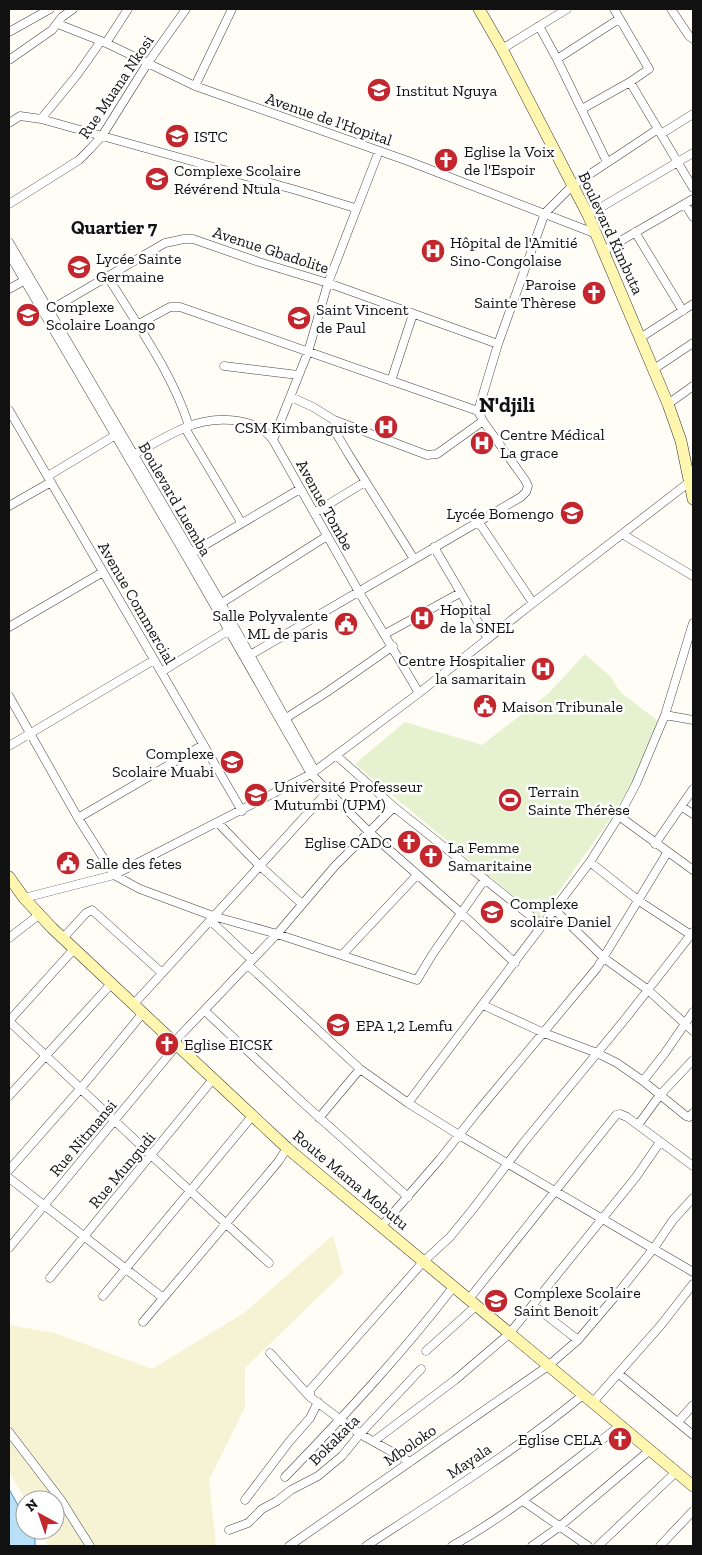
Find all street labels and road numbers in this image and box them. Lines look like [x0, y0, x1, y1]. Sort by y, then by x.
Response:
street label: Rue Muana Nkosi [74, 31, 158, 142]
street label: Avenue de l'Hopital [263, 88, 395, 150]
street label: Boulevard Kimbuta [574, 169, 648, 298]
street label: Avenue Gbadolite [211, 222, 331, 278]
street label: Boulevard Luemba [135, 439, 215, 560]
street label: Avenue Tombe [292, 456, 358, 554]
street label: Avenue Commercial [94, 538, 180, 668]
street label: Rue Nitmansi [45, 1095, 121, 1180]
street label: Route Mama Mobutu [289, 1126, 413, 1234]
street label: Rue Mungudi [85, 1128, 159, 1212]
street label: Bokakata [305, 1411, 363, 1469]
street label: Mboloko [380, 1420, 440, 1470]
street label: Mayala [443, 1439, 495, 1483]

